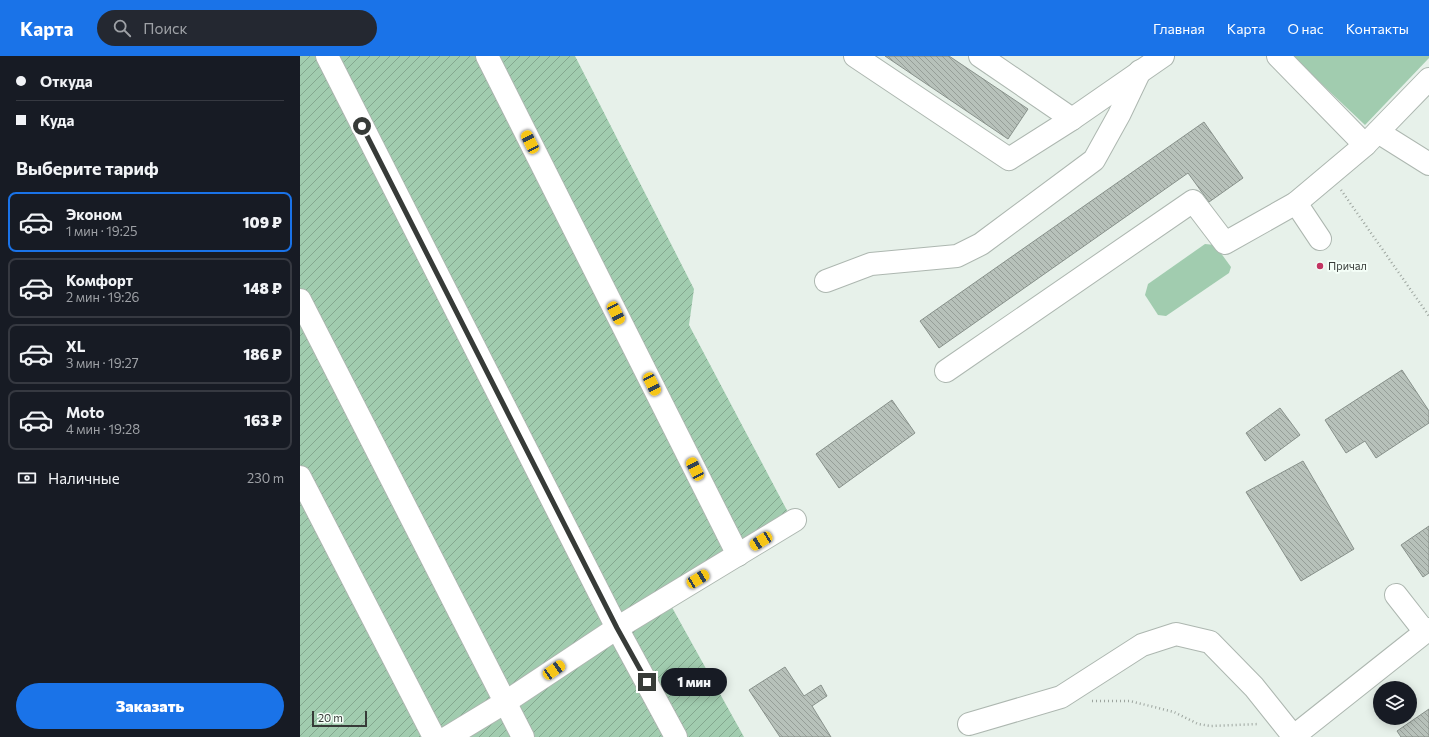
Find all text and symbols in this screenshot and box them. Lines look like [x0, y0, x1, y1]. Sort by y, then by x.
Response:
search box [97, 10, 377, 46]
text: Карта [20, 17, 73, 40]
icon: search [111, 17, 133, 39]
text: Поиск [143, 19, 188, 37]
text: Главная [1153, 20, 1205, 37]
text: Карта [1227, 20, 1265, 37]
text: О нас [1287, 20, 1324, 37]
text: Контакты [1346, 20, 1409, 37]
text: Откуда [40, 72, 93, 90]
text: Куда [40, 111, 74, 129]
route start [353, 117, 371, 135]
car [519, 129, 541, 155]
text: Выберите тариф [16, 157, 159, 179]
icon: car [18, 204, 54, 240]
text: Эконом [66, 205, 122, 223]
text: 109 ₽ [243, 213, 282, 231]
text: 1 мин · 19:25 [66, 223, 137, 239]
place label: Причал [1328, 259, 1367, 272]
marker: Причал [1315, 261, 1325, 271]
icon: car [18, 270, 54, 306]
text: Комфорт [66, 271, 133, 289]
text: 148 ₽ [243, 279, 282, 297]
text: 2 мин · 19:26 [66, 289, 139, 305]
car [605, 300, 627, 326]
icon: car [18, 336, 54, 372]
text: XL [66, 337, 85, 355]
text: 186 ₽ [243, 345, 282, 363]
text: 3 мин · 19:27 [66, 355, 139, 371]
car [641, 371, 663, 397]
icon: car [18, 402, 54, 438]
text: Moto [66, 403, 105, 421]
text: 163 ₽ [244, 411, 282, 429]
text: 4 мин · 19:28 [66, 421, 140, 437]
car [684, 456, 706, 482]
icon: cash [16, 467, 38, 489]
text: Наличные [48, 469, 120, 487]
text: 230 m [247, 470, 284, 486]
car [748, 530, 774, 552]
car [685, 568, 711, 590]
car [541, 658, 567, 682]
callout: 1 мин [661, 668, 727, 696]
route end [638, 673, 656, 691]
text: 1 мин [677, 674, 711, 690]
map controls [1373, 681, 1417, 725]
button: layers [1373, 681, 1417, 725]
button: Заказать [16, 683, 284, 729]
scale bar [312, 709, 367, 728]
text: 20 m [318, 711, 343, 724]

